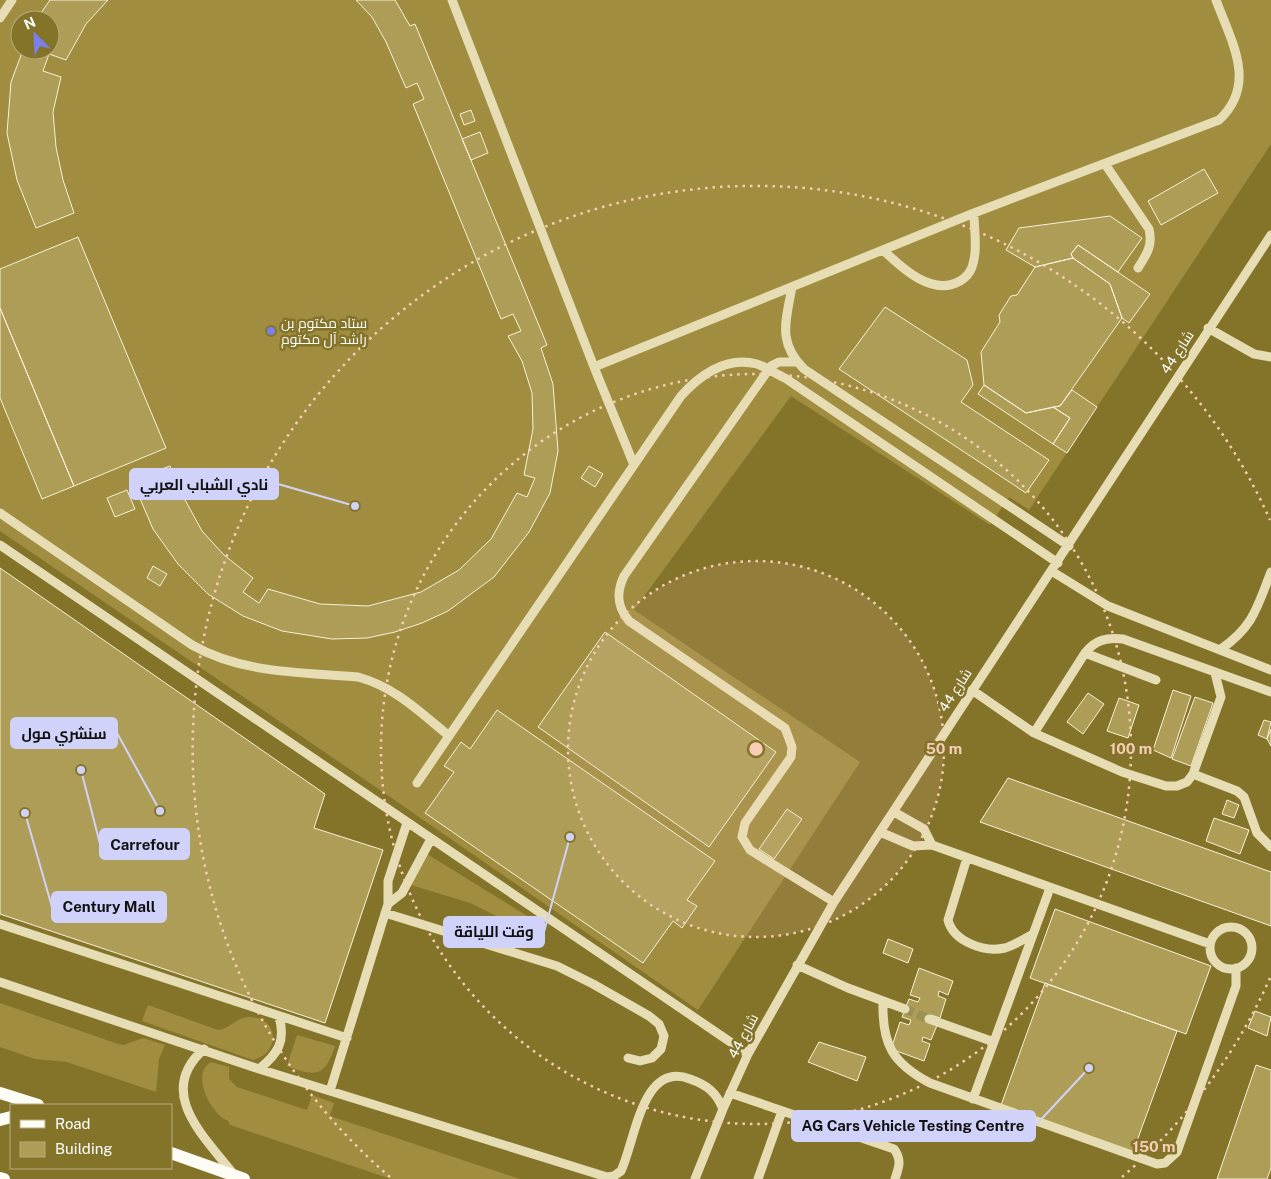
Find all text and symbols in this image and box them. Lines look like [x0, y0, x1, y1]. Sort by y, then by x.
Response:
north arrow [10, 10, 60, 60]
text: N [21, 14, 38, 33]
place label: ستاد مكتوم بن راشد آل مكتوم [281, 315, 367, 349]
marker: ستاد مكتوم بن راشد آل مكتوم [265, 325, 277, 337]
street label: شارع 44 [1157, 327, 1198, 377]
callout: نادي الشباب العربي [130, 469, 278, 499]
text: نادي الشباب العربي [140, 476, 268, 497]
street label: شارع 44 [935, 665, 976, 715]
callout: سنشري مول [11, 718, 117, 748]
text: سنشري مول [21, 725, 107, 746]
centre of rings [747, 740, 765, 758]
text: 50 m [926, 740, 962, 757]
text: 100 m [1110, 740, 1152, 757]
callout: Carrefour [100, 829, 189, 859]
text: Carrefour [110, 836, 180, 853]
callout: Century Mall [52, 892, 166, 922]
text: Century Mall [62, 898, 156, 915]
callout: وقت اللياقة [444, 917, 544, 947]
text: وقت اللياقة [454, 923, 534, 941]
street label: شارع 44 [725, 1011, 762, 1061]
legend [10, 1104, 172, 1169]
callout: AG Cars Vehicle Testing Centre [792, 1111, 1035, 1141]
text: Road [55, 1115, 91, 1132]
text: AG Cars Vehicle Testing Centre [802, 1117, 1024, 1134]
text: 150 m [1132, 1138, 1176, 1155]
text: Building [55, 1140, 113, 1157]

